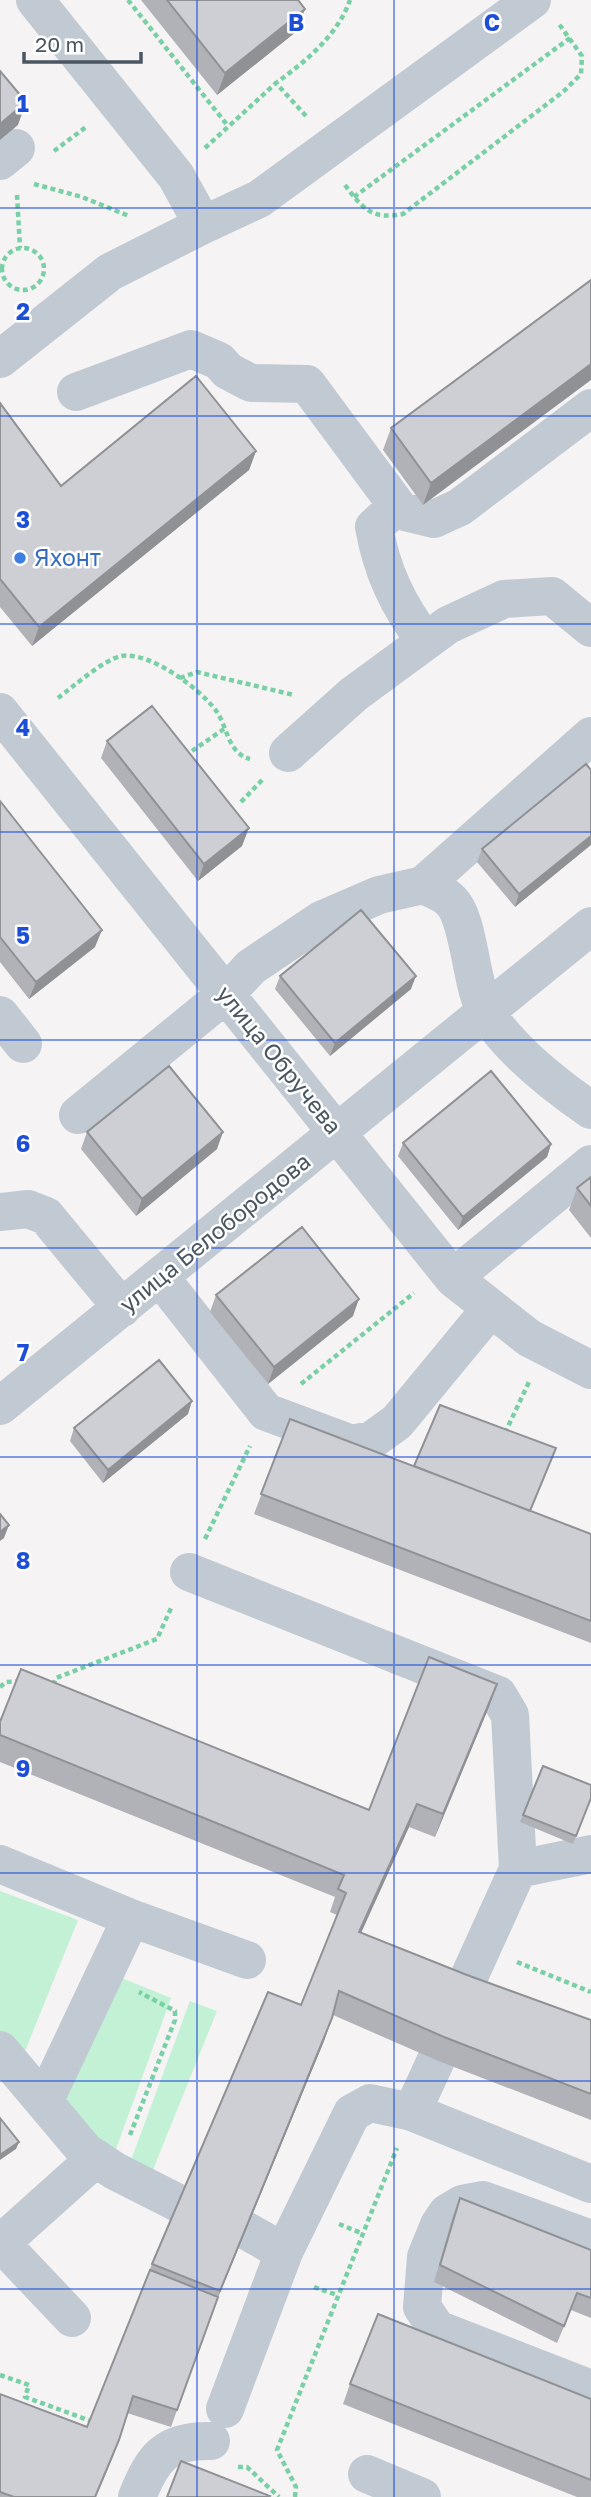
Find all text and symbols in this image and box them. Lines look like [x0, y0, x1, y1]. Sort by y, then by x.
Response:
text: B [288, 8, 304, 36]
text: C [484, 8, 500, 36]
scale bar [24, 21, 142, 65]
text: 20 m [35, 31, 84, 57]
text: 1 [17, 89, 29, 117]
text: 2 [16, 297, 30, 325]
text: 3 [16, 505, 30, 533]
place label: Яхонт [34, 543, 101, 571]
marker: Яхонт [12, 550, 28, 566]
text: 4 [16, 713, 30, 741]
text: 5 [16, 921, 30, 949]
street label: улица Обручева [211, 980, 348, 1139]
text: 6 [16, 1129, 30, 1157]
street label: улица Белобородова [113, 1147, 316, 1318]
text: 7 [17, 1338, 29, 1366]
text: 8 [16, 1546, 30, 1574]
text: 9 [16, 1754, 30, 1782]

